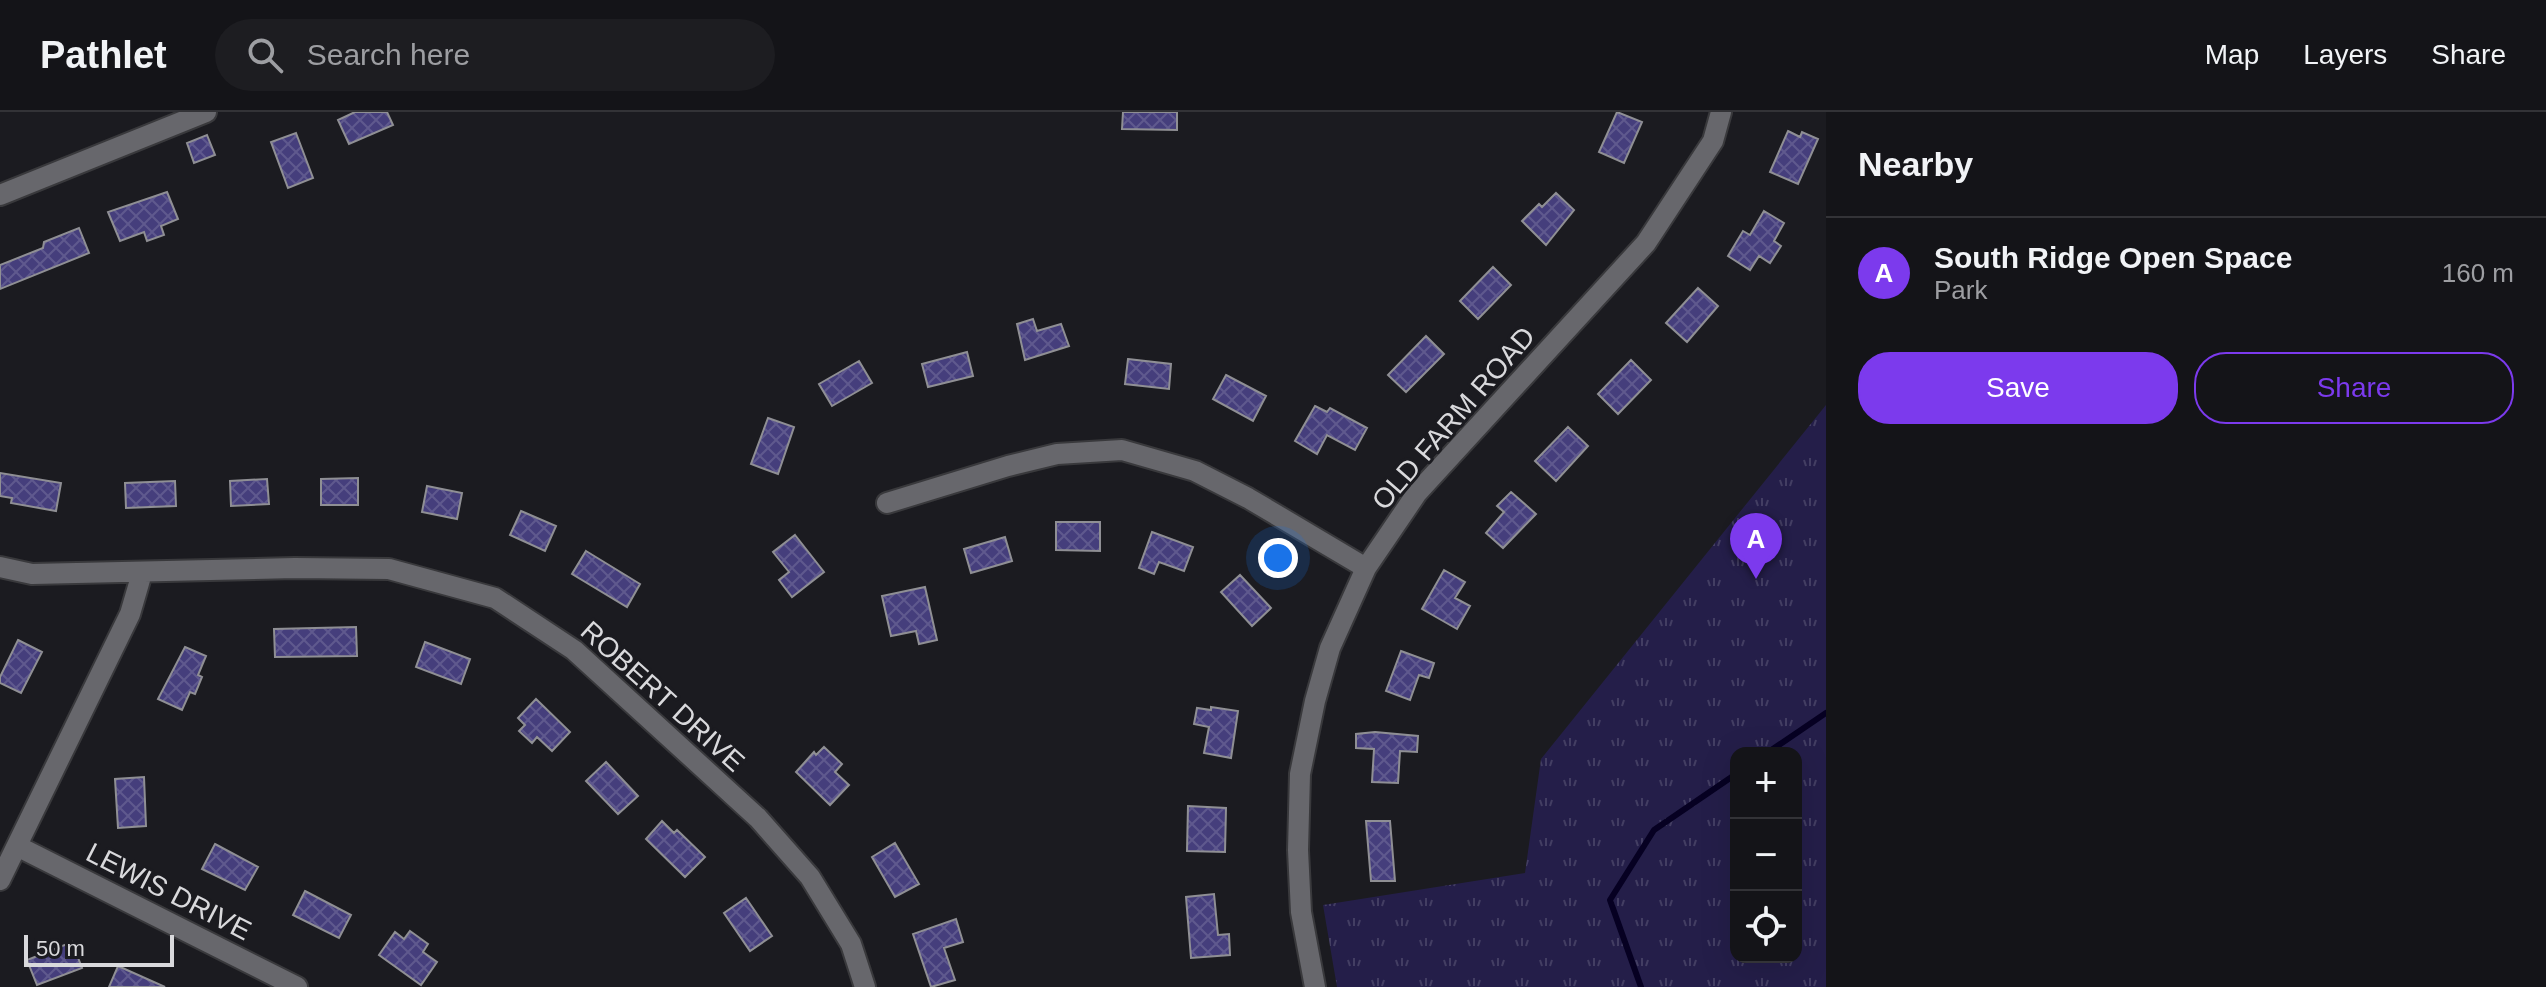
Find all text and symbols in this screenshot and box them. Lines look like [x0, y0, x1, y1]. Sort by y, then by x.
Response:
search box [215, 19, 775, 91]
icon: search [243, 33, 287, 77]
text: Pathlet [40, 34, 167, 76]
text: Search here [307, 38, 470, 71]
text: Map [2205, 39, 2259, 70]
text: Layers [2303, 39, 2387, 70]
text: Share [2431, 39, 2506, 70]
text: Nearby [1858, 145, 1973, 183]
text: South Ridge Open Space [1934, 241, 2292, 274]
text: A [1875, 258, 1893, 288]
text: 160 m [2442, 258, 2514, 288]
text: Park [1934, 275, 1987, 305]
street label: OLD FARM ROAD [1366, 321, 1541, 516]
button: Save [1858, 352, 2178, 424]
button: Share [2194, 352, 2514, 424]
pin: A [1730, 513, 1782, 579]
your location [1258, 538, 1298, 578]
street label: ROBERT DRIVE [575, 615, 751, 778]
map controls [1730, 747, 1802, 963]
button: + [1730, 747, 1802, 819]
button: − [1730, 819, 1802, 891]
street label: LEWIS DRIVE [81, 837, 256, 946]
button: locate [1730, 891, 1802, 963]
scale bar [24, 931, 174, 967]
text: 50 m [36, 936, 85, 961]

